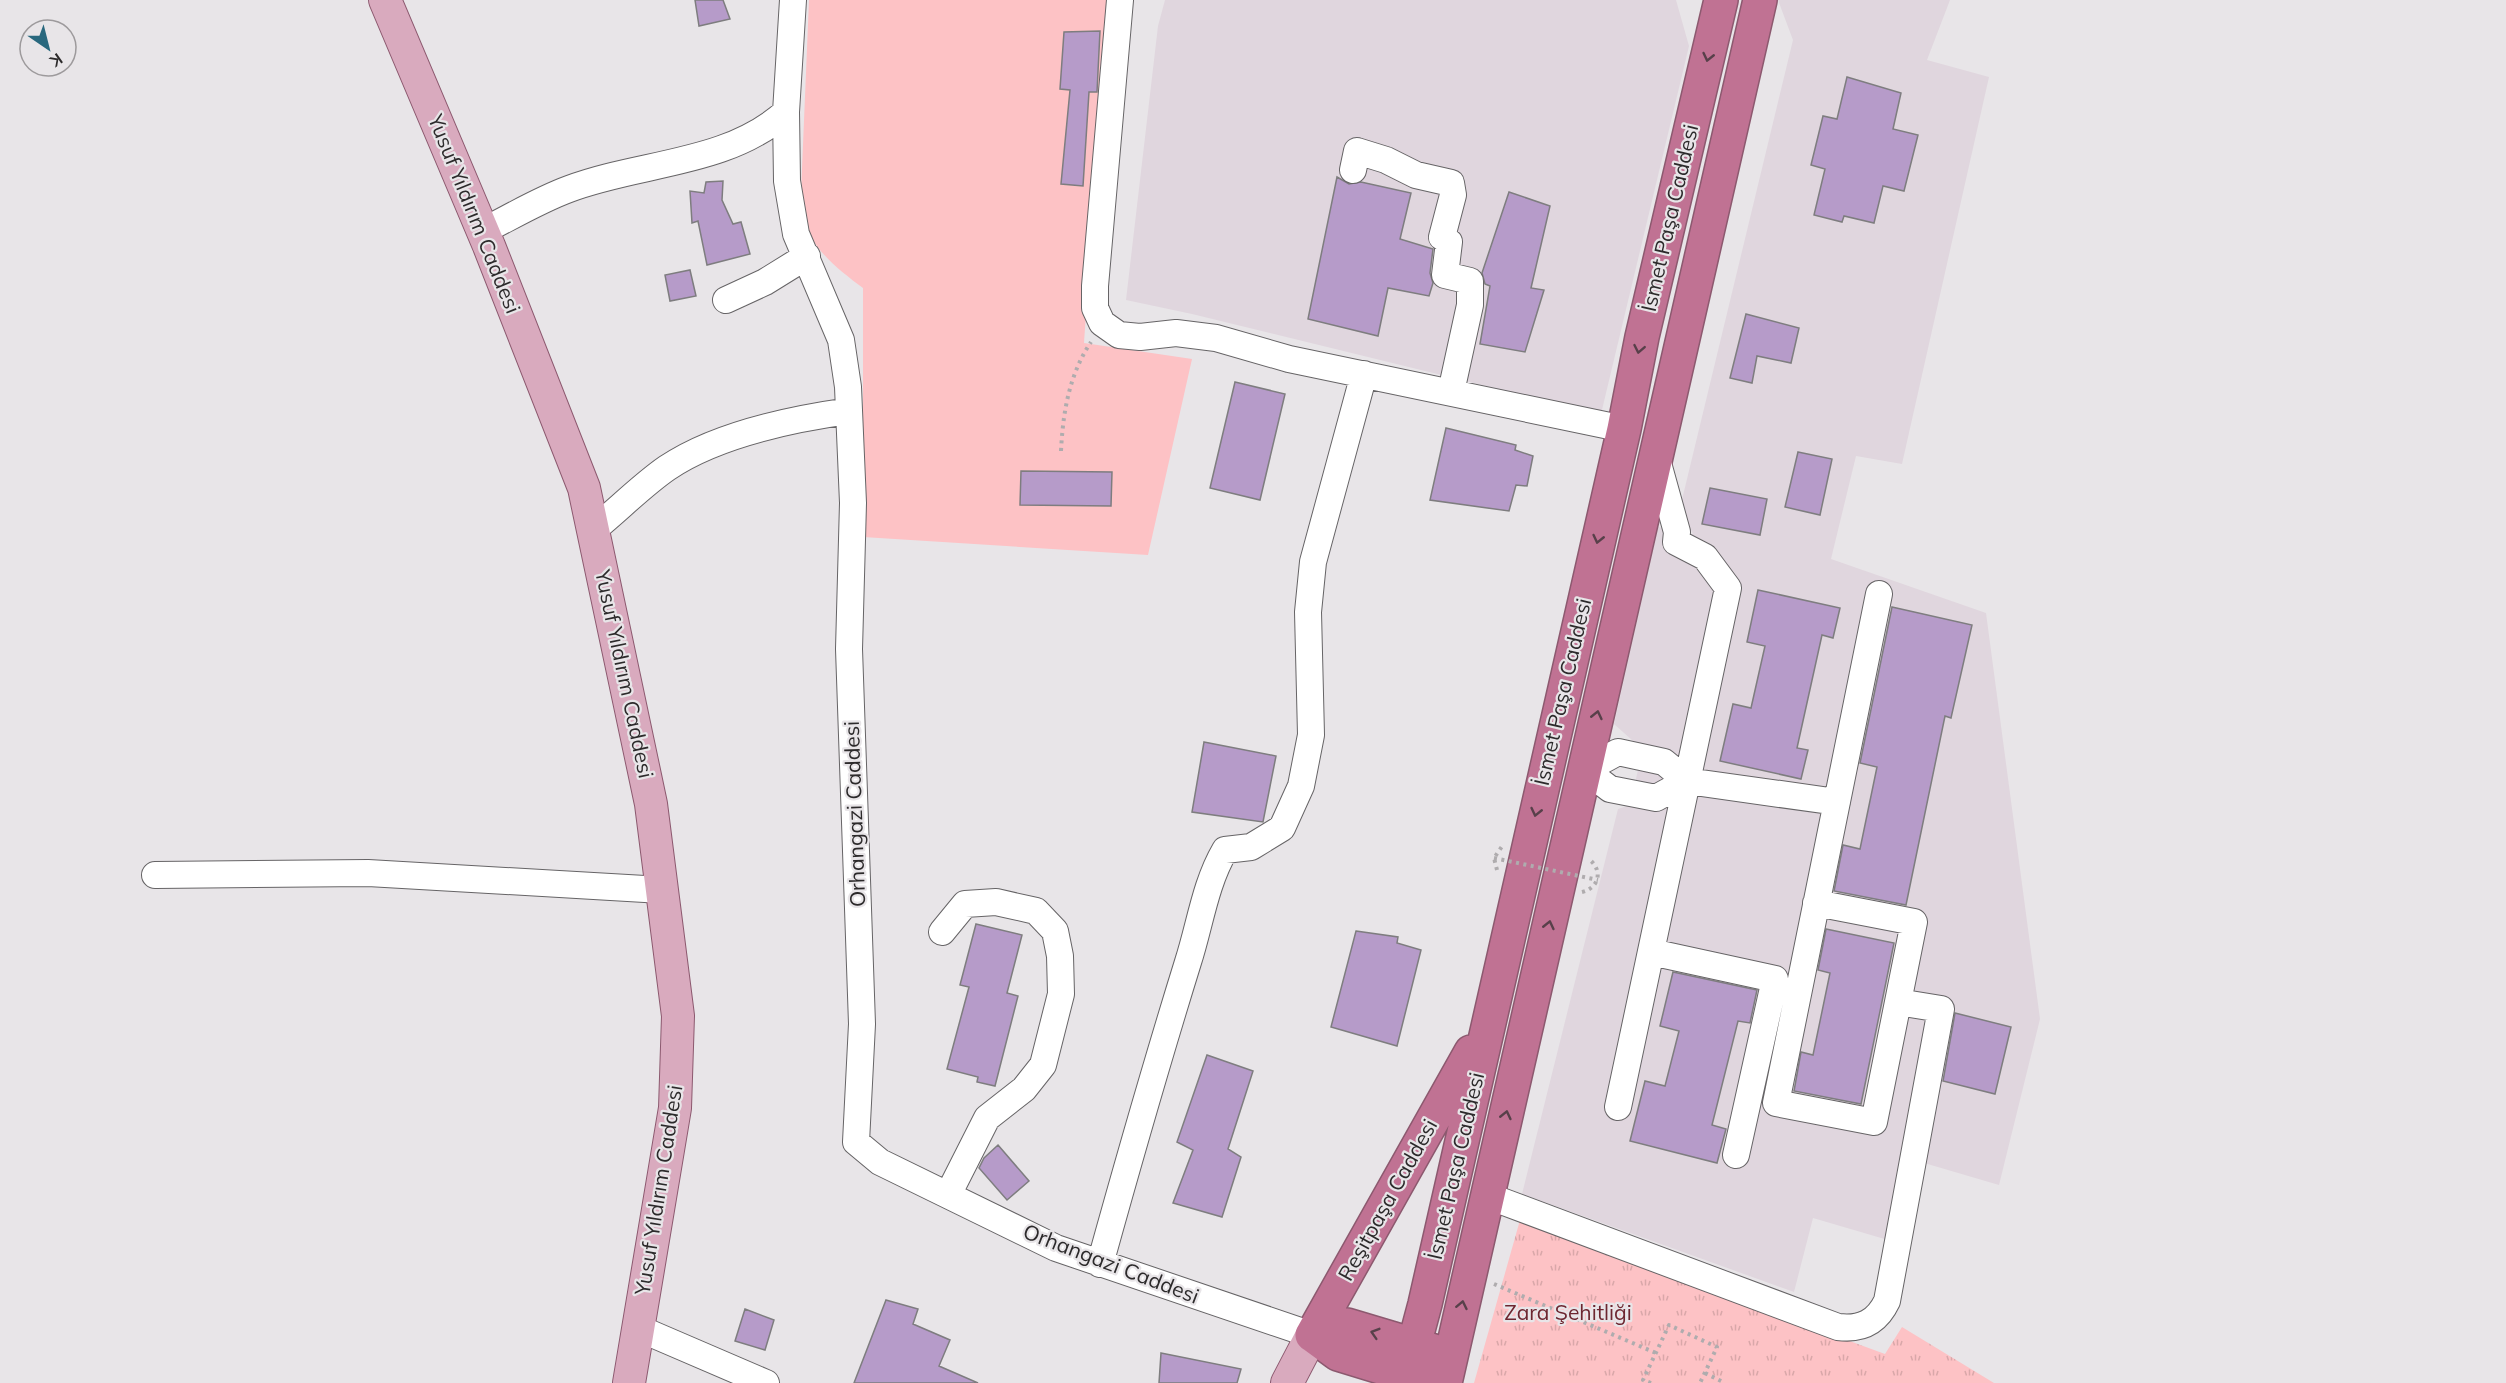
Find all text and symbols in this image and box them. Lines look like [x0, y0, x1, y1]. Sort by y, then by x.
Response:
north arrow [18, 18, 78, 78]
text: K [45, 49, 67, 72]
one-way arrow [1702, 52, 1715, 62]
street label: Yusuf Yıldırım Caddesi [423, 109, 527, 317]
street label: İsmet Paşa Caddesi [1635, 122, 1703, 314]
one-way arrow [1634, 344, 1647, 354]
one-way arrow [1592, 534, 1605, 544]
street label: Yusuf Yıldırım Caddesi [590, 566, 660, 780]
street label: İsmet Paşa Caddesi [1528, 596, 1596, 788]
one-way arrow [1590, 710, 1603, 720]
street label: Orhangazi Caddesi [838, 720, 870, 908]
one-way arrow [1530, 806, 1543, 816]
one-way arrow [1542, 921, 1555, 931]
street label: İsmet Paşa Caddesi [1421, 1070, 1489, 1262]
street label: Yusuf Yıldırım Caddesi [628, 1083, 687, 1298]
one-way arrow [1499, 1111, 1512, 1121]
street label: Reşitpaşa Caddesi [1332, 1114, 1442, 1285]
street label: Orhangazi Caddesi [1020, 1218, 1203, 1309]
park label: Zara Şehitliği [1504, 1299, 1632, 1325]
one-way arrow [1455, 1301, 1468, 1311]
one-way arrow [1370, 1328, 1381, 1340]

